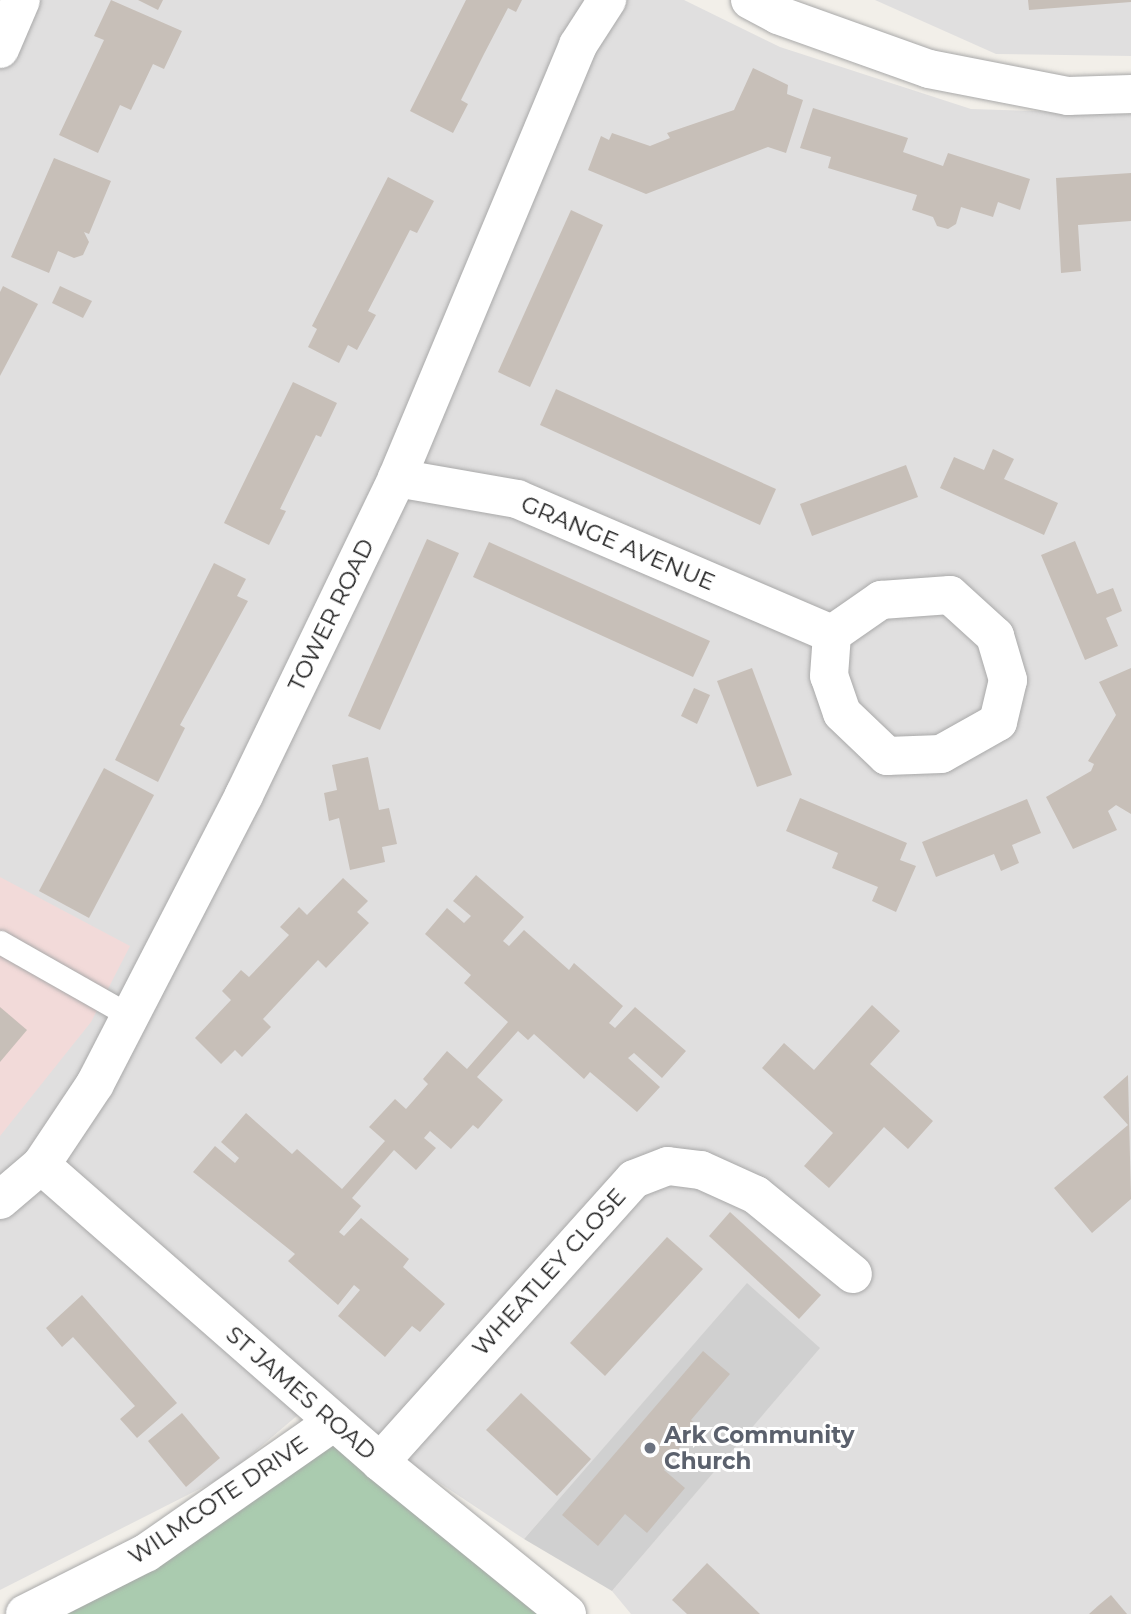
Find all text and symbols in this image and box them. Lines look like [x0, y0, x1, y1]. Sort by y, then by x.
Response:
street label: GRANGE AVENUE [517, 490, 719, 596]
street label: TOWER ROAD [282, 534, 380, 696]
street label: WHEATLEY CLOSE [467, 1183, 631, 1361]
street label: ST JAMES ROAD [220, 1320, 382, 1466]
place label: Ark Community Church [664, 1421, 854, 1475]
street label: WILMCOTE DRIVE [123, 1430, 313, 1570]
marker: Ark Community Church [642, 1440, 658, 1456]

